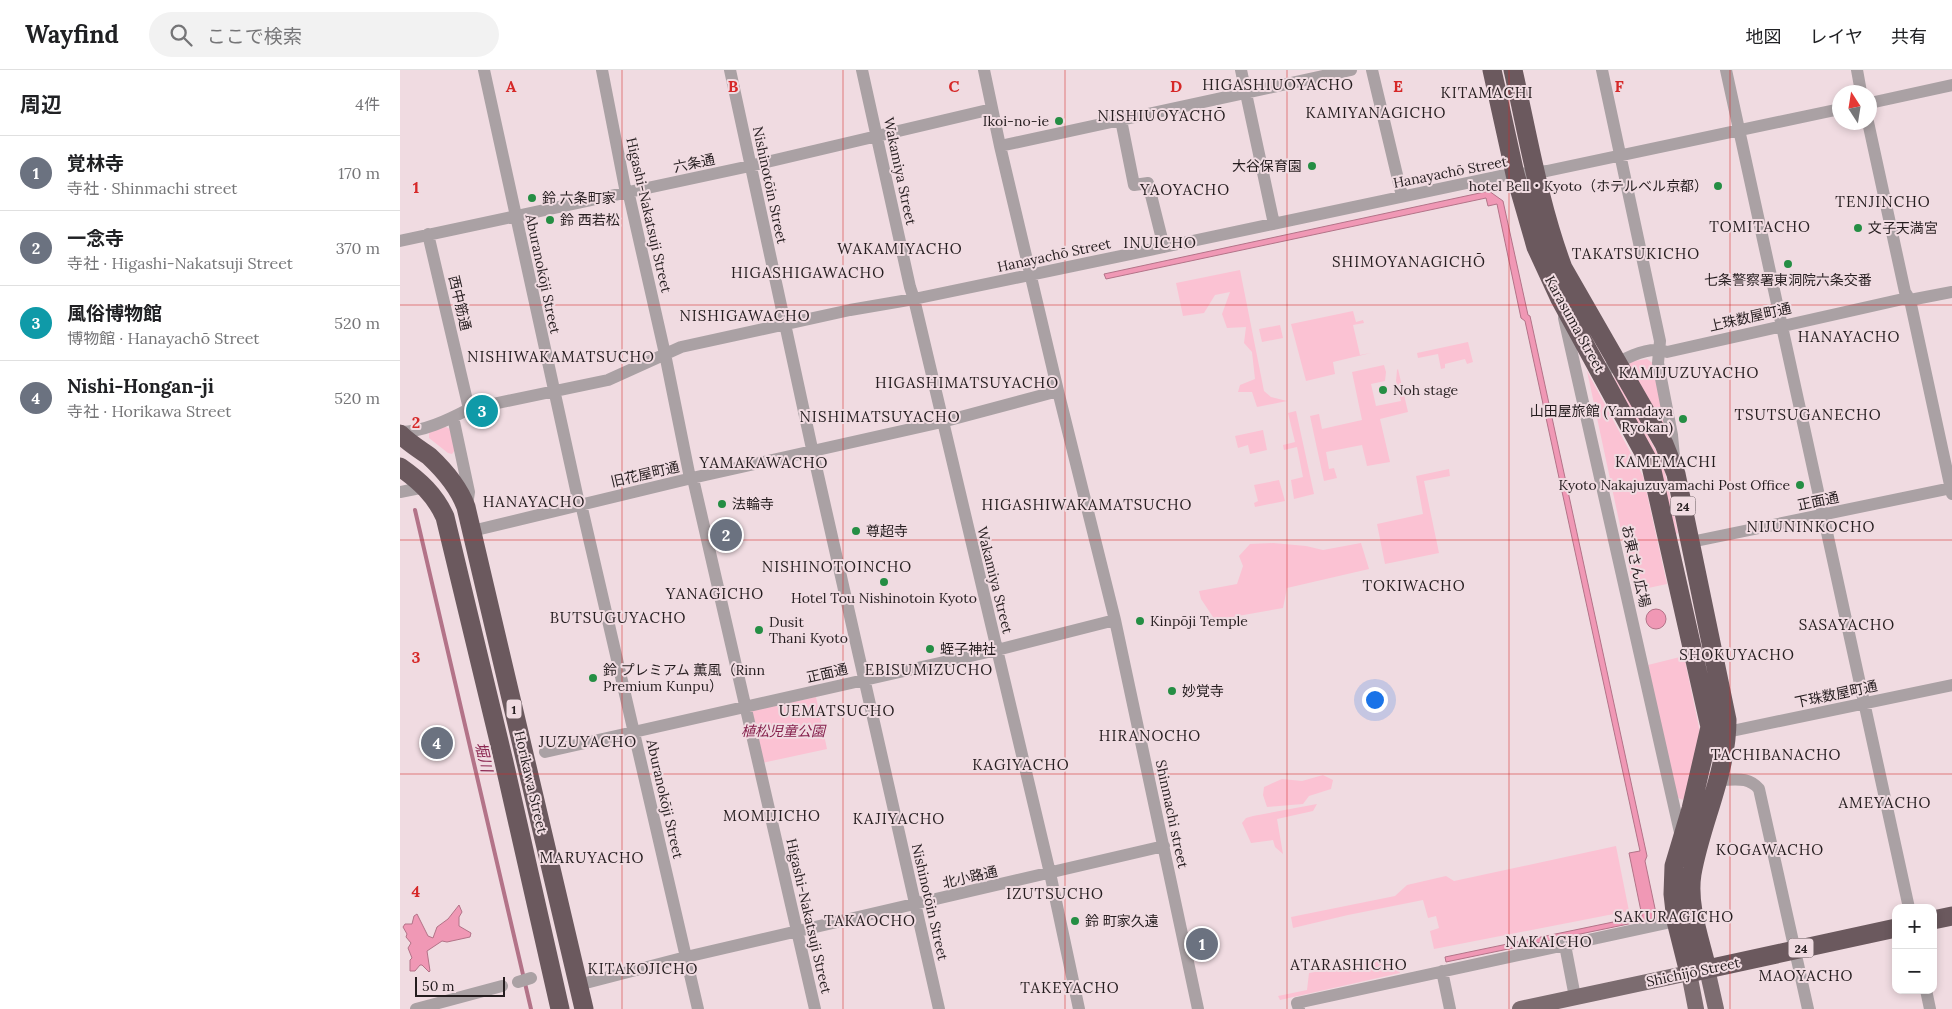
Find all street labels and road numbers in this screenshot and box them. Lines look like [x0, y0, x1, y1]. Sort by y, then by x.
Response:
street label: Wakamiya Street [880, 115, 920, 227]
street label: Nishinotōin Street [749, 125, 791, 246]
street label: Higashi-Nakatsuji Street [622, 136, 676, 295]
street label: 六条通 [672, 150, 716, 176]
street label: Hanayachō Street [1392, 152, 1509, 192]
street label: Aburanokōji Street [521, 212, 565, 336]
street label: Hanayachō Street [996, 234, 1113, 276]
street label: Karasuma Street [1541, 272, 1609, 376]
street label: 西中筋通 [445, 274, 475, 332]
street label: 上珠数屋町通 [1707, 299, 1793, 335]
street label: 旧花屋町通 [609, 457, 681, 491]
street label: 正面通 [1796, 488, 1840, 514]
road number: 24 [1670, 496, 1696, 516]
street label: お東さん広場 [1618, 523, 1654, 609]
street label: Wakamiya Street [973, 525, 1017, 636]
street label: 正面通 [805, 660, 849, 686]
street label: 下珠数屋町通 [1793, 676, 1879, 712]
road number: 1 [506, 700, 522, 718]
street label: Horikawa Street [510, 729, 552, 836]
street label: Aburanokōji Street [642, 737, 688, 861]
street label: Shinmachi street [1152, 758, 1192, 870]
street label: Higashi-Nakatsuji Street [782, 837, 836, 996]
street label: Nishinotōin Street [908, 842, 952, 963]
street label: 北小路通 [941, 862, 999, 892]
road number: 24 [1788, 938, 1814, 958]
street label: Shichijō Street [1645, 953, 1742, 991]

